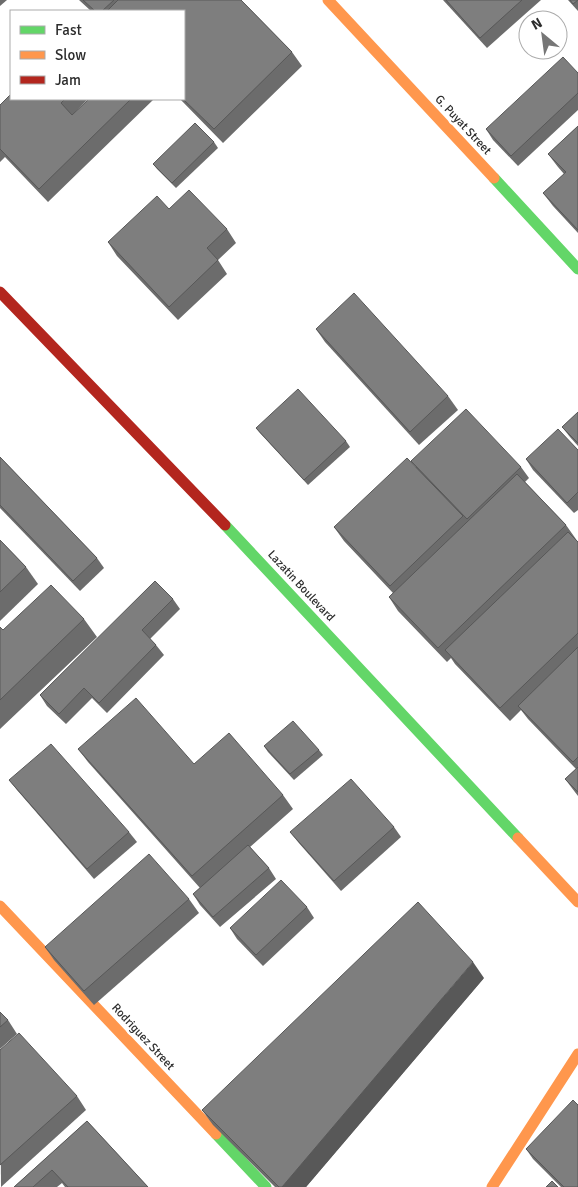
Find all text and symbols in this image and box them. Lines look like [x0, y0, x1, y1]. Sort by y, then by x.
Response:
legend [10, 10, 185, 100]
north arrow [518, 10, 568, 60]
text: N [529, 14, 545, 34]
text: Fast [55, 21, 82, 39]
text: Slow [55, 46, 86, 64]
text: Jam [55, 71, 81, 89]
street label: G. Puyat Street [432, 92, 494, 158]
street label: Lazatin Boulevard [264, 547, 338, 625]
street label: Rodriguez Street [108, 1001, 178, 1073]

